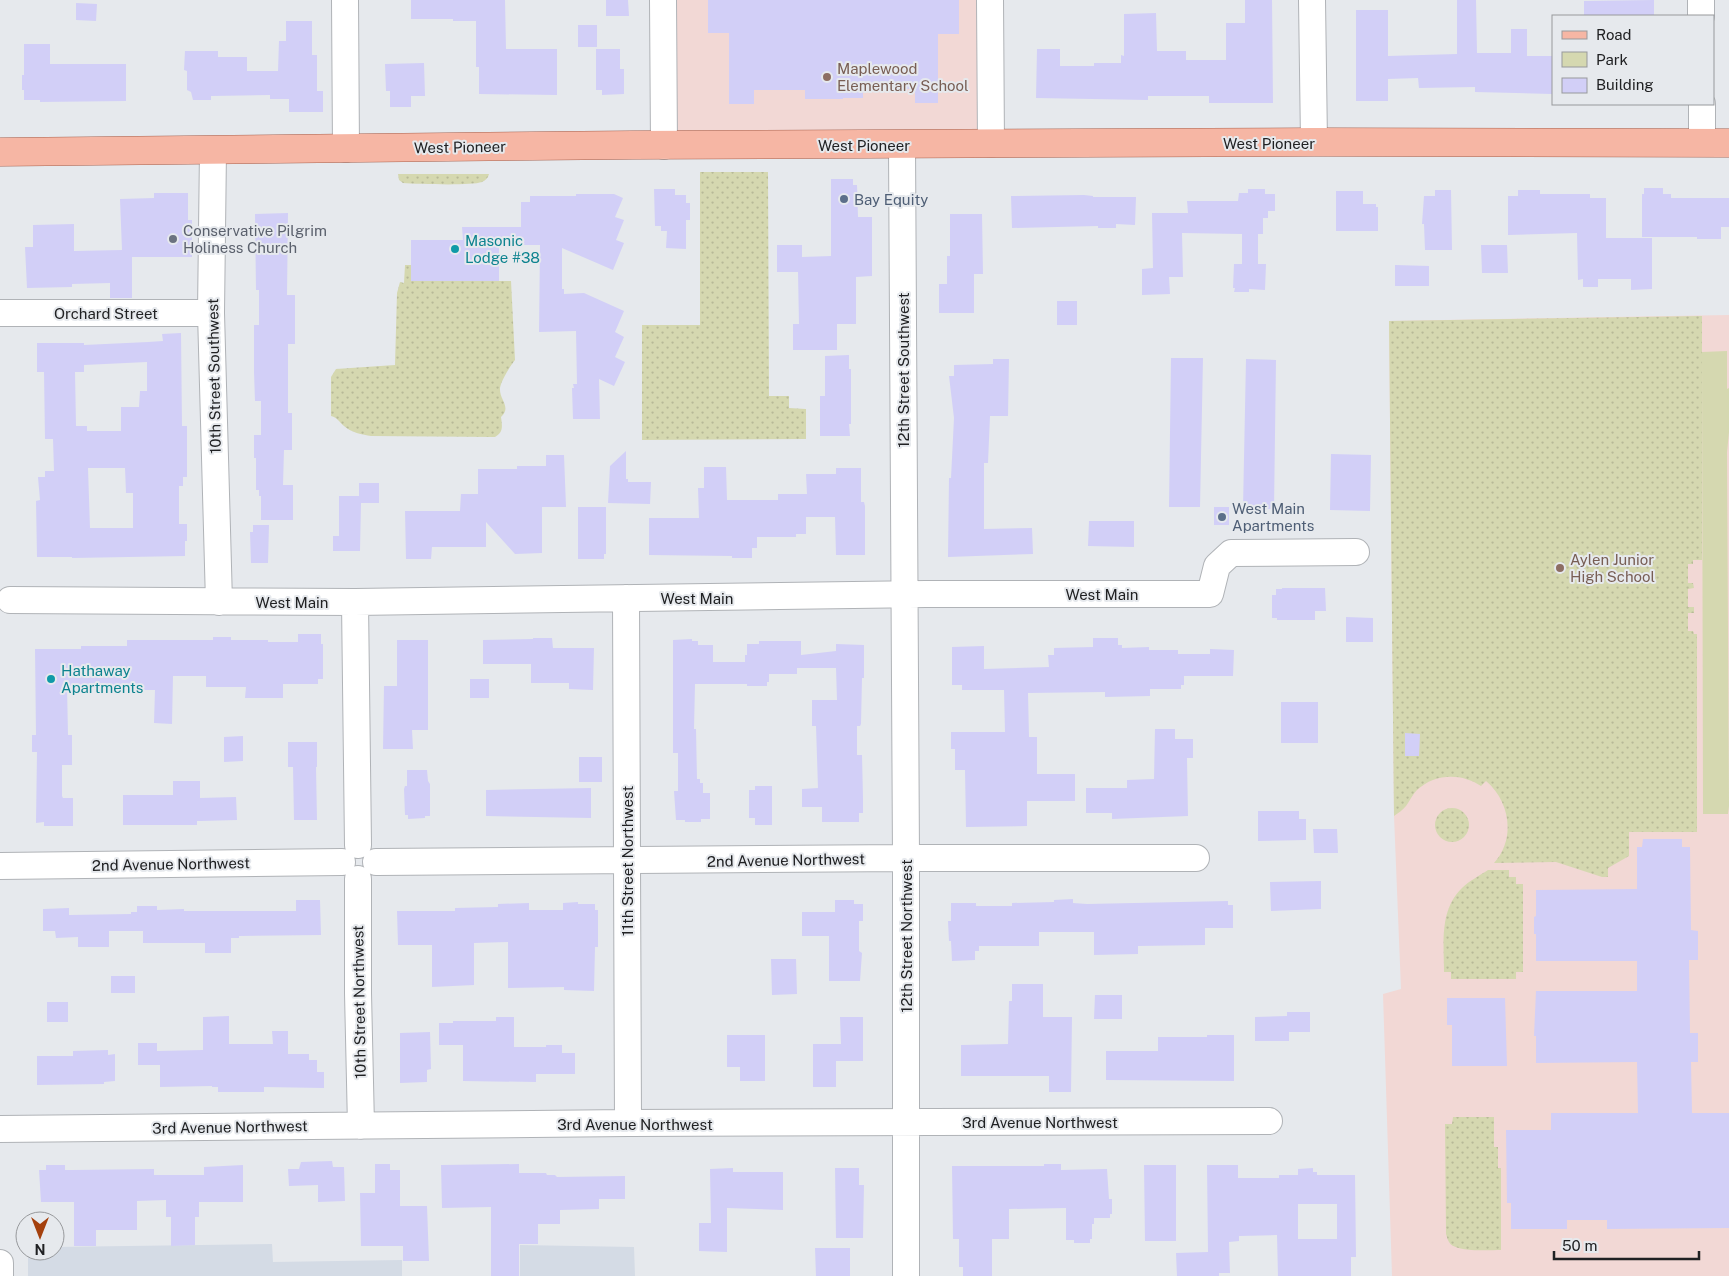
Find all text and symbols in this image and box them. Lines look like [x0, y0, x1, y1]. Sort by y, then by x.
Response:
legend [1552, 15, 1714, 105]
text: Road [1596, 26, 1632, 43]
text: Park [1596, 51, 1628, 68]
place label: Maplewood Elementary School [837, 60, 969, 94]
marker: Maplewood Elementary School [821, 71, 833, 83]
text: Building [1596, 76, 1654, 93]
street label: West Pioneer [1223, 135, 1315, 152]
street label: West Pioneer [818, 137, 910, 154]
street label: West Pioneer [414, 138, 506, 156]
place label: Bay Equity [854, 191, 928, 208]
marker: Bay Equity [838, 193, 850, 205]
place label: Conservative Pilgrim Holiness Church [183, 222, 327, 256]
place label: Masonic Lodge #38 [465, 232, 540, 266]
marker: Conservative Pilgrim Holiness Church [167, 233, 179, 245]
marker: Masonic Lodge #38 [449, 243, 461, 255]
street label: 12th Street Southwest [895, 292, 912, 448]
street label: 10th Street Southwest [204, 298, 224, 454]
street label: Orchard Street [54, 305, 158, 322]
place label: West Main Apartments [1232, 500, 1314, 534]
marker: West Main Apartments [1216, 511, 1228, 523]
place label: Aylen Junior High School [1570, 551, 1655, 585]
marker: Aylen Junior High School [1554, 562, 1566, 574]
street label: West Main [1066, 586, 1138, 603]
street label: West Main [661, 590, 733, 607]
street label: West Main [256, 594, 328, 611]
place label: Hathaway Apartments [61, 662, 143, 696]
marker: Hathaway Apartments [45, 673, 57, 685]
street label: 11th Street Northwest [619, 786, 636, 936]
street label: 2nd Avenue Northwest [707, 850, 865, 870]
street label: 2nd Avenue Northwest [92, 854, 250, 874]
street label: 12th Street Northwest [898, 859, 915, 1013]
street label: 10th Street Northwest [349, 925, 369, 1079]
street label: 3rd Avenue Northwest [962, 1114, 1118, 1131]
street label: 3rd Avenue Northwest [557, 1116, 713, 1133]
street label: 3rd Avenue Northwest [152, 1117, 308, 1137]
north arrow [15, 1211, 65, 1261]
scale bar [1554, 1228, 1699, 1260]
text: 50 m [1562, 1237, 1597, 1254]
text: N [35, 1241, 45, 1257]

